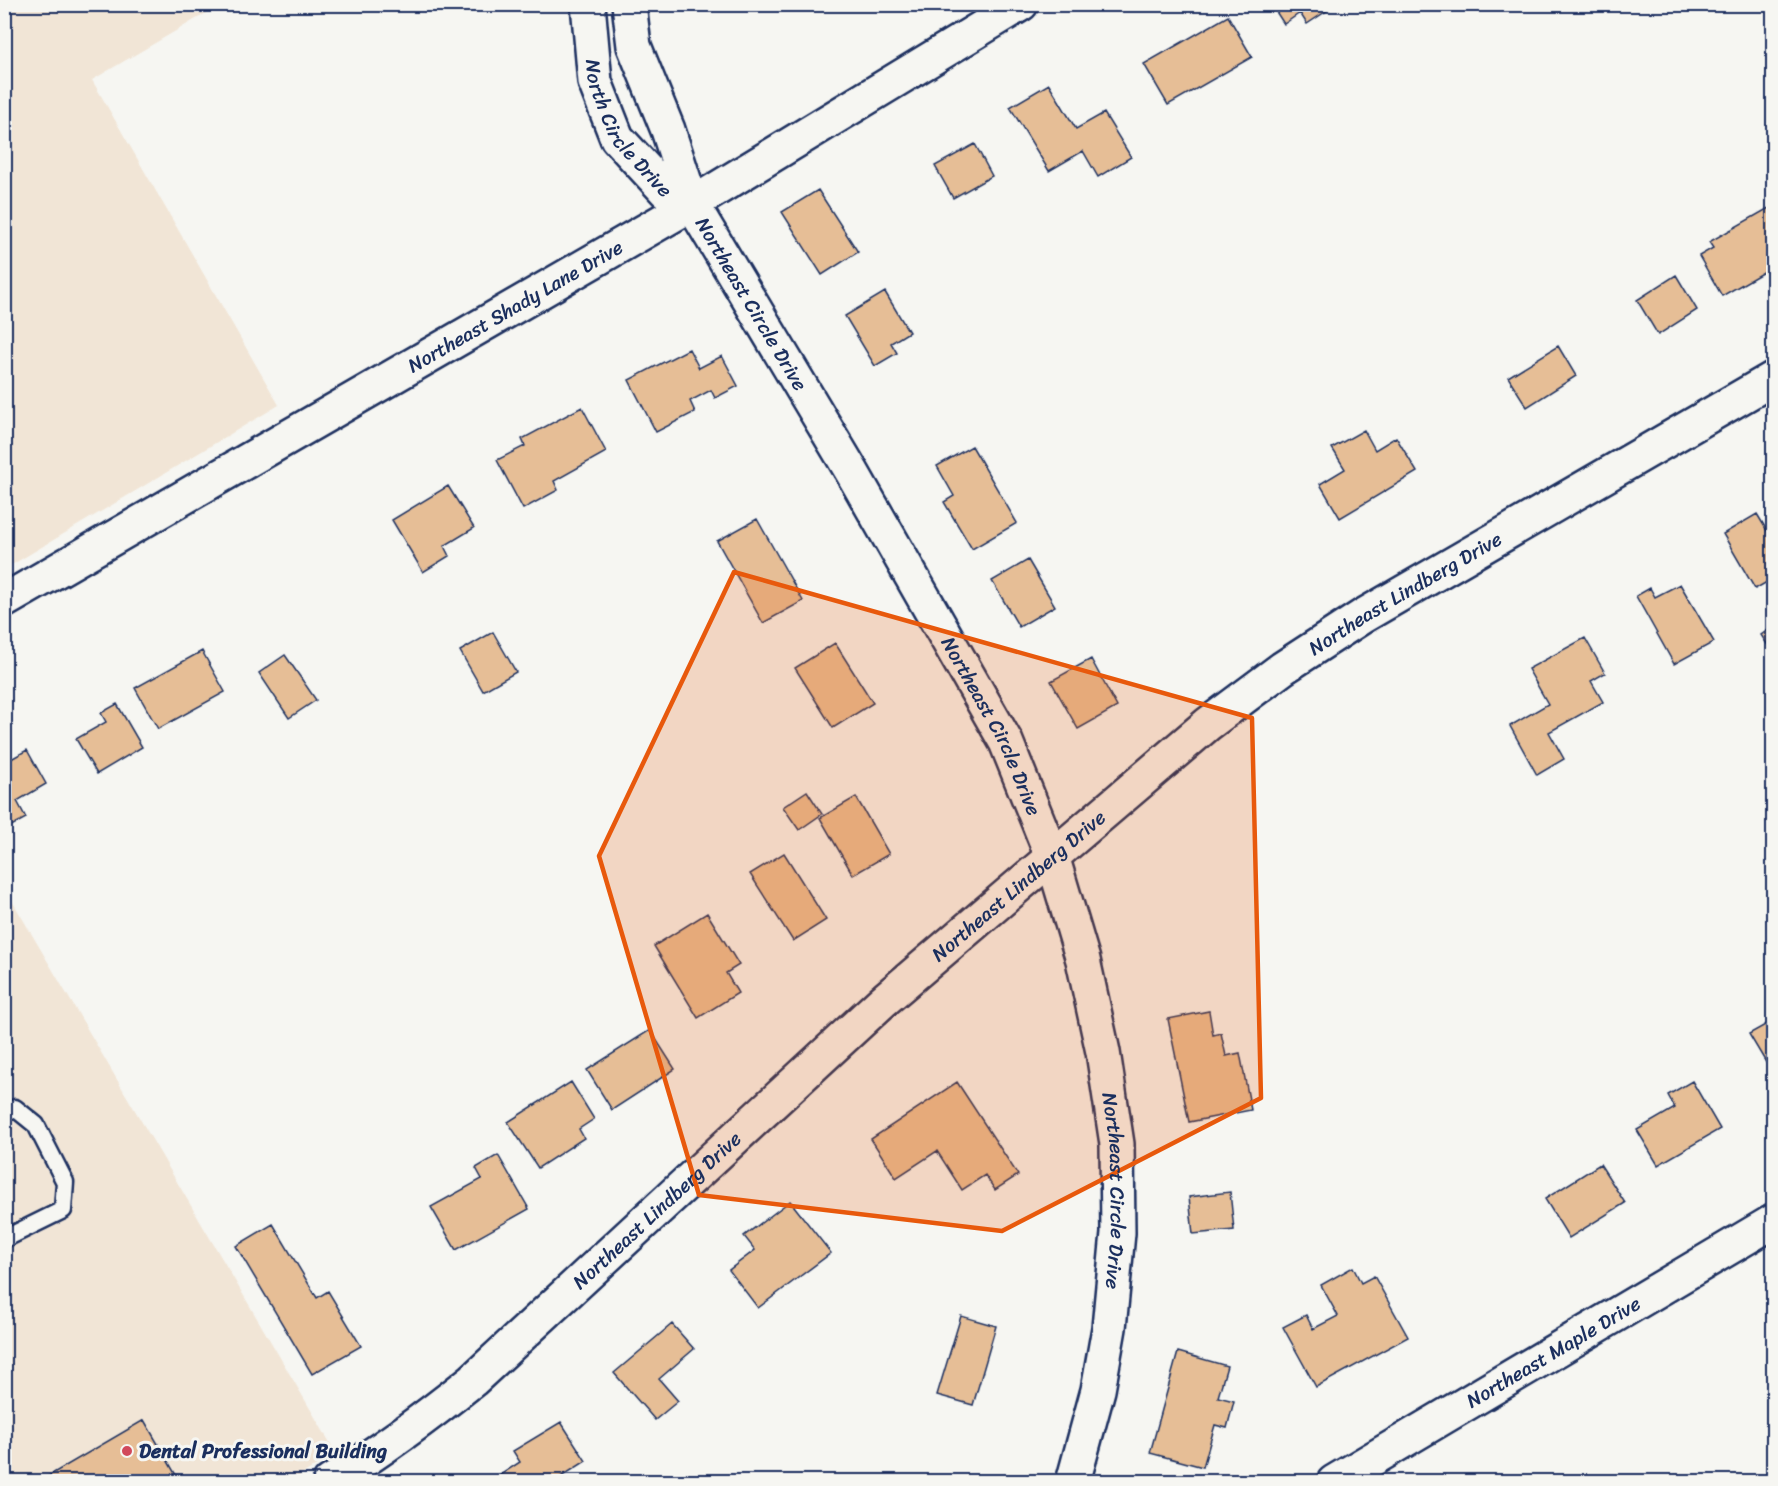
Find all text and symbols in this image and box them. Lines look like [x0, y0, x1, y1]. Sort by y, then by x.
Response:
street label: North Circle Drive [576, 58, 681, 206]
street label: Northeast Circle Drive [686, 210, 817, 398]
street label: Northeast Shady Lane Drive [400, 230, 630, 382]
street label: Northeast Lindberg Drive [1301, 522, 1509, 665]
street label: Northeast Circle Drive [932, 630, 1051, 821]
street label: Northeast Lindberg Drive [923, 801, 1114, 971]
street label: Northeast Circle Drive [1092, 1090, 1136, 1291]
street label: Northeast Lindberg Drive [564, 1122, 750, 1298]
street label: Northeast Maple Drive [1459, 1286, 1648, 1418]
place label: Dental Professional Building [139, 1434, 387, 1469]
marker: Dental Professional Building [120, 1444, 134, 1458]

